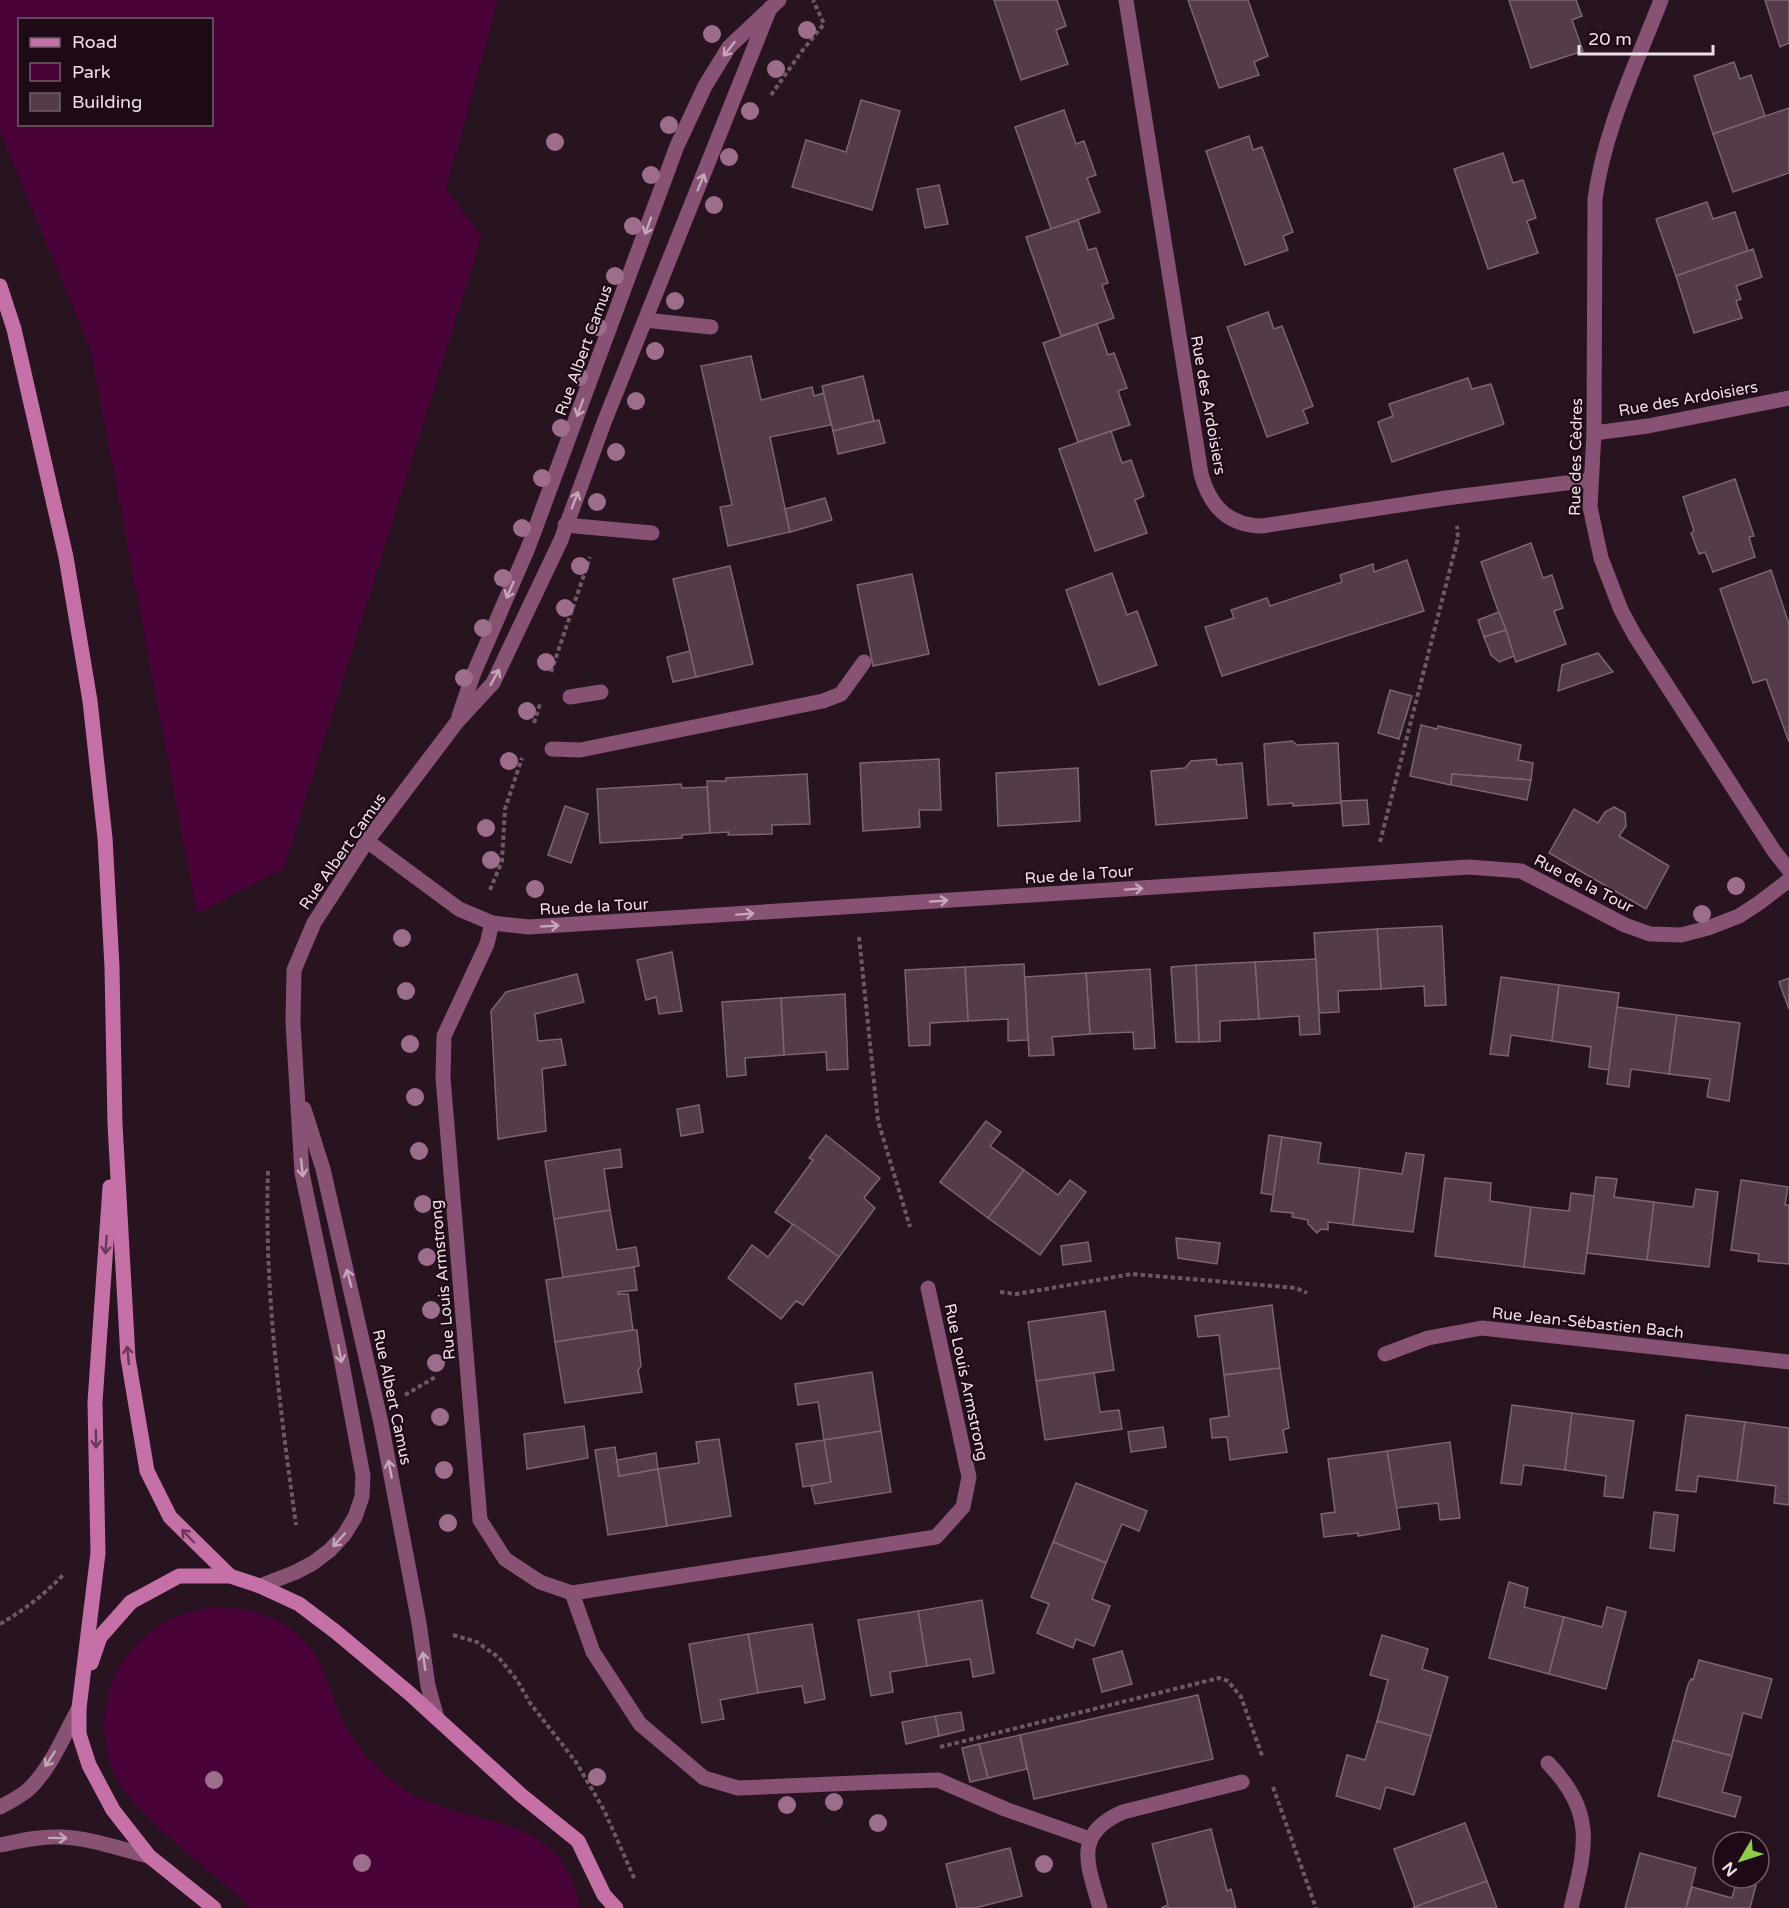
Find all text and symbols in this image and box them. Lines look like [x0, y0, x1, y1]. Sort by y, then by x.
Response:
legend [18, 18, 213, 126]
scale bar [1579, 18, 1712, 56]
text: 20 m [1588, 28, 1632, 50]
text: Road [72, 31, 117, 53]
one-way arrow [723, 41, 736, 57]
text: Park [72, 61, 111, 83]
text: Building [72, 91, 142, 113]
one-way arrow [696, 173, 707, 192]
one-way arrow [642, 216, 653, 235]
street label: Rue Albert Camus [551, 282, 617, 419]
street label: Rue des Ardoisiers [1186, 334, 1230, 477]
street label: Rue des Ardoisiers [1617, 377, 1760, 421]
street label: Rue des Cèdres [1565, 398, 1587, 516]
one-way arrow [574, 399, 585, 417]
one-way arrow [570, 491, 581, 510]
one-way arrow [504, 581, 515, 599]
one-way arrow [489, 669, 501, 686]
street label: Rue Albert Camus [295, 789, 391, 914]
street label: Rue de la Tour [1530, 850, 1637, 918]
street label: Rue de la Tour [1024, 861, 1135, 889]
one-way arrow [1124, 883, 1143, 894]
street label: Rue de la Tour [539, 894, 650, 920]
one-way arrow [929, 895, 949, 906]
one-way arrow [734, 908, 754, 919]
one-way arrow [540, 921, 560, 932]
one-way arrow [297, 1157, 308, 1177]
street label: Rue Louis Armstrong [426, 1199, 460, 1361]
one-way arrow [100, 1234, 111, 1254]
one-way arrow [343, 1269, 354, 1288]
street label: Rue Louis Armstrong [940, 1302, 993, 1463]
street label: Rue Jean-Sébastien Bach [1491, 1303, 1685, 1343]
street label: Rue Albert Camus [368, 1328, 416, 1467]
one-way arrow [335, 1343, 346, 1363]
one-way arrow [122, 1346, 133, 1366]
one-way arrow [90, 1429, 102, 1449]
one-way arrow [384, 1460, 395, 1479]
one-way arrow [180, 1529, 195, 1544]
one-way arrow [332, 1532, 346, 1547]
one-way arrow [419, 1651, 430, 1671]
one-way arrow [44, 1750, 56, 1767]
north arrow [1711, 1830, 1771, 1890]
one-way arrow [47, 1832, 67, 1843]
text: N [1718, 1858, 1742, 1880]

